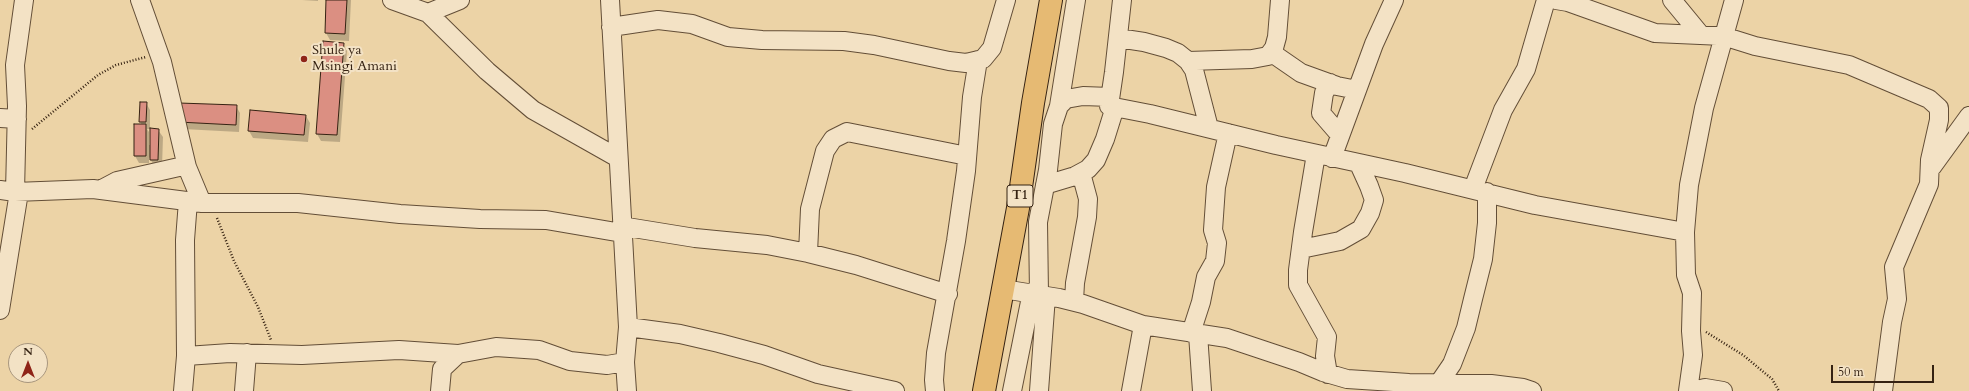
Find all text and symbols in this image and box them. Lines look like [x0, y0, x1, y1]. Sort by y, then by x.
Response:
place label: Shule ya Msingi Amani [312, 43, 397, 76]
marker: Shule ya Msingi Amani [299, 54, 309, 64]
road number: T1 [1007, 185, 1033, 207]
north arrow [8, 343, 48, 383]
text: N [23, 344, 33, 359]
scale bar [1833, 357, 1936, 383]
text: 50 m [1838, 364, 1864, 380]

